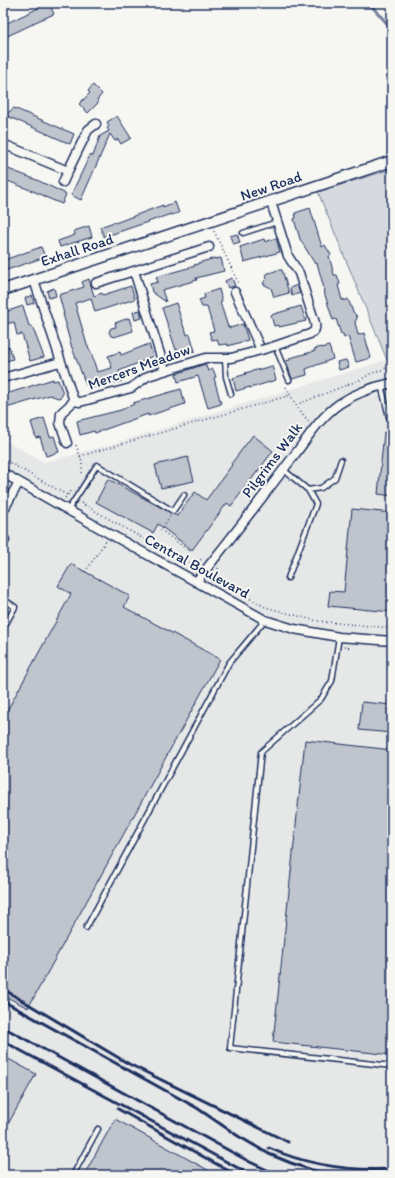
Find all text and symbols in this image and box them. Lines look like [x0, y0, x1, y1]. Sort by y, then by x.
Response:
street label: New Road [238, 167, 304, 205]
street label: Exhall Road [38, 230, 116, 270]
street label: Mercers Meadow [85, 340, 193, 394]
street label: Pilgrims Walk [238, 419, 306, 501]
street label: Central Boulevard [141, 530, 253, 602]

